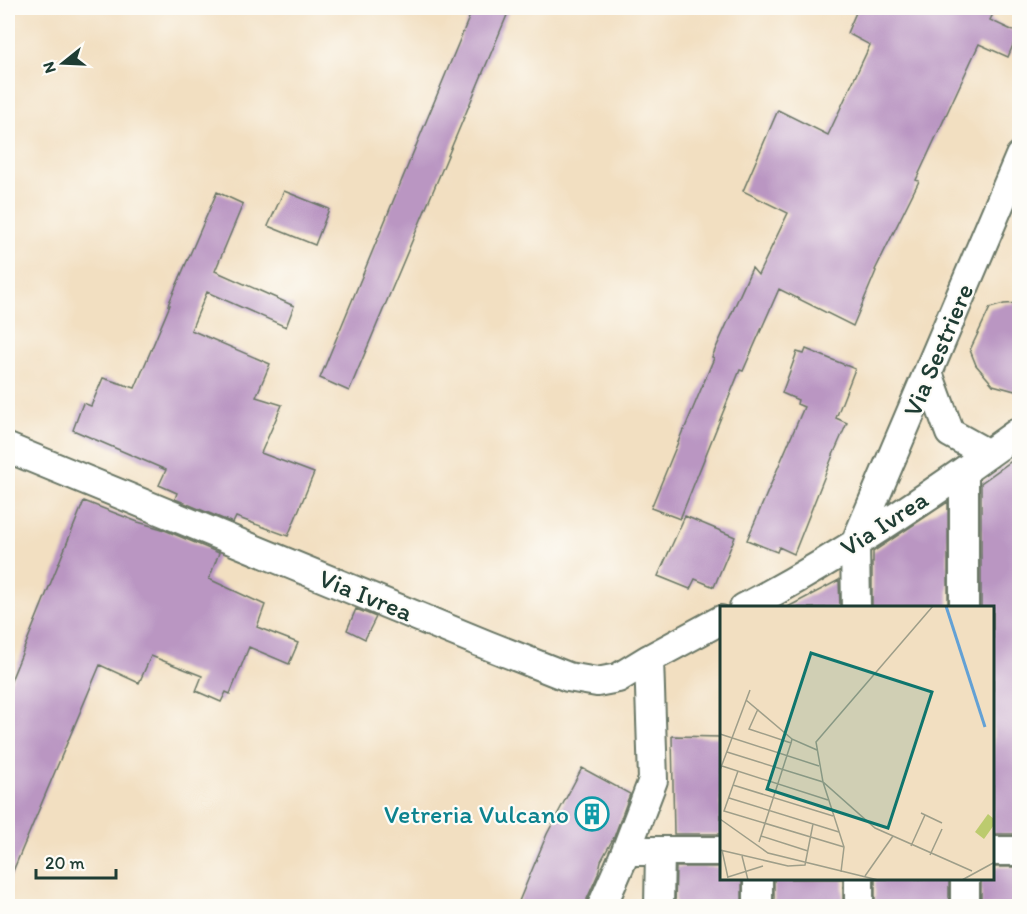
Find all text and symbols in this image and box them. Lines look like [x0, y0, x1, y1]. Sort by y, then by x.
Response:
north arrow [33, 33, 93, 93]
text: N [39, 59, 60, 76]
street label: Via Sestriere [896, 279, 980, 421]
street label: Via Ivrea [834, 483, 934, 563]
street label: Via Ivrea [314, 562, 418, 628]
inset map [720, 606, 994, 881]
building icon: Vetreria Vulcano [574, 796, 610, 832]
place label: Vetreria Vulcano [384, 798, 569, 830]
scale bar [36, 842, 116, 880]
text: 20 m [45, 852, 85, 874]

